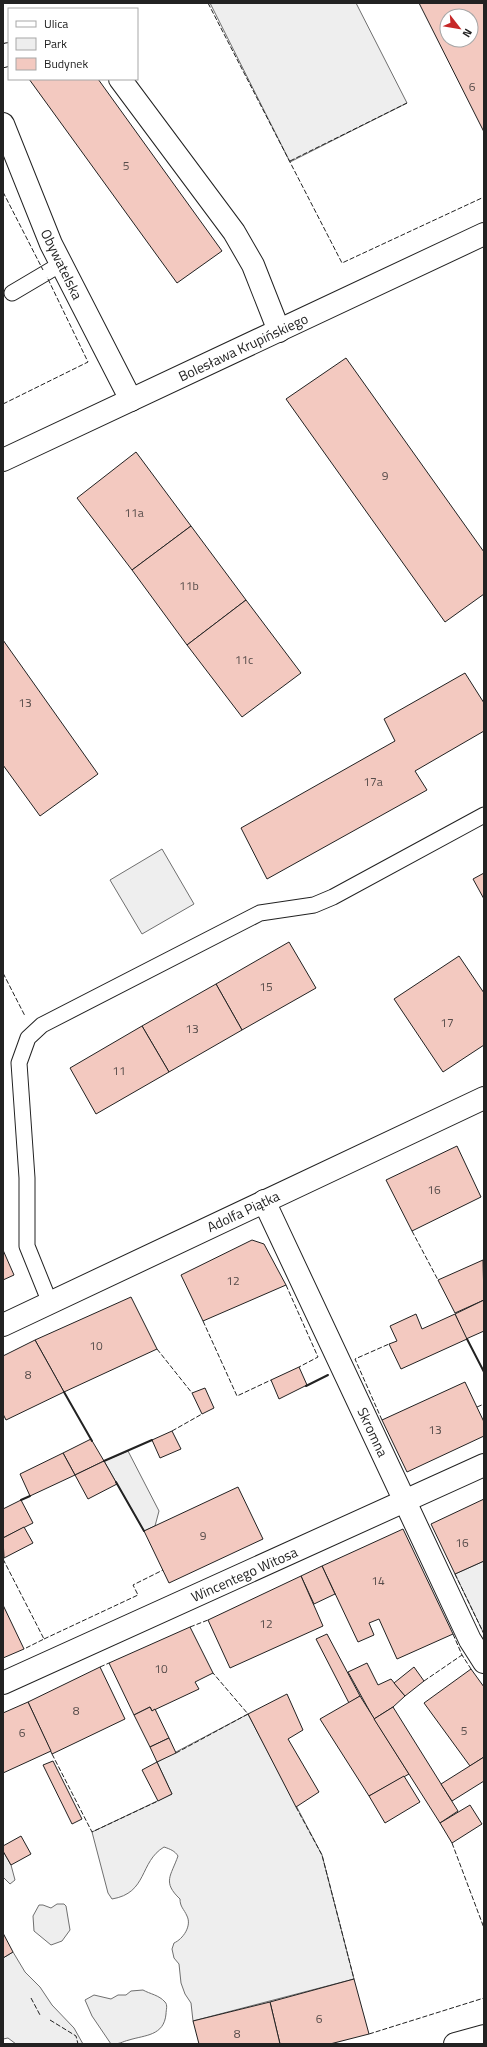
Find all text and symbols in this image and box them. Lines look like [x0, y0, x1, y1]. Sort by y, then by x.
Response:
legend [8, 8, 138, 80]
north arrow [439, 8, 479, 48]
text: Ulica [44, 14, 68, 33]
text: N [459, 26, 476, 41]
text: Park [44, 34, 67, 53]
text: Budynek [44, 54, 88, 73]
house number: 6 [469, 77, 476, 96]
house number: 5 [123, 156, 130, 175]
street label: Obywatelska [36, 225, 88, 303]
street label: Bolesława Krupińskiego [175, 308, 311, 386]
house number: 9 [382, 466, 389, 485]
house number: 11a [124, 503, 144, 522]
house number: 11b [179, 576, 199, 595]
house number: 11c [235, 650, 253, 669]
house number: 13 [18, 693, 32, 712]
house number: 17a [363, 772, 383, 791]
house number: 15 [259, 977, 273, 996]
house number: 17 [440, 1013, 454, 1032]
house number: 13 [185, 1019, 199, 1038]
house number: 11 [112, 1061, 126, 1080]
house number: 16 [427, 1180, 441, 1199]
street label: Adolfa Piątka [203, 1185, 283, 1237]
house number: 12 [226, 1271, 240, 1290]
house number: 10 [89, 1336, 103, 1355]
house number: 8 [25, 1365, 32, 1384]
street label: Skromna [352, 1404, 394, 1460]
house number: 13 [428, 1420, 442, 1439]
house number: 9 [200, 1526, 207, 1545]
house number: 16 [455, 1533, 469, 1552]
street label: Wincentego Witosa [187, 1541, 301, 1607]
house number: 14 [371, 1571, 385, 1590]
house number: 12 [259, 1614, 273, 1633]
house number: 10 [154, 1659, 168, 1678]
house number: 8 [73, 1701, 80, 1720]
house number: 5 [461, 1721, 468, 1740]
house number: 6 [19, 1723, 26, 1742]
house number: 6 [316, 2009, 323, 2028]
house number: 8 [234, 2024, 241, 2043]

